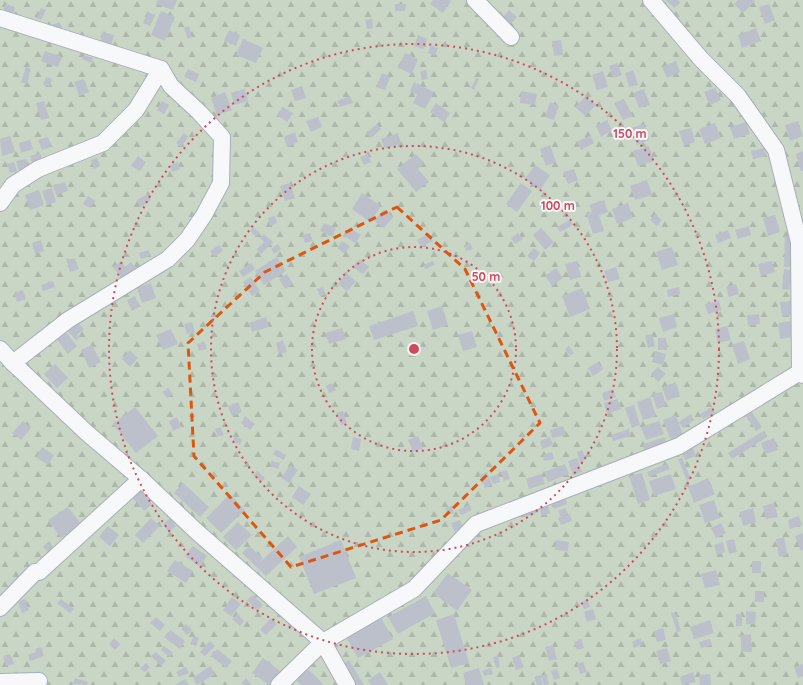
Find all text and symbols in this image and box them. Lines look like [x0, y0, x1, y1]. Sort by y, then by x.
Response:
text: 150 m [613, 126, 647, 141]
text: 100 m [541, 198, 575, 213]
text: 50 m [472, 269, 500, 284]
centre of rings [407, 342, 421, 356]

